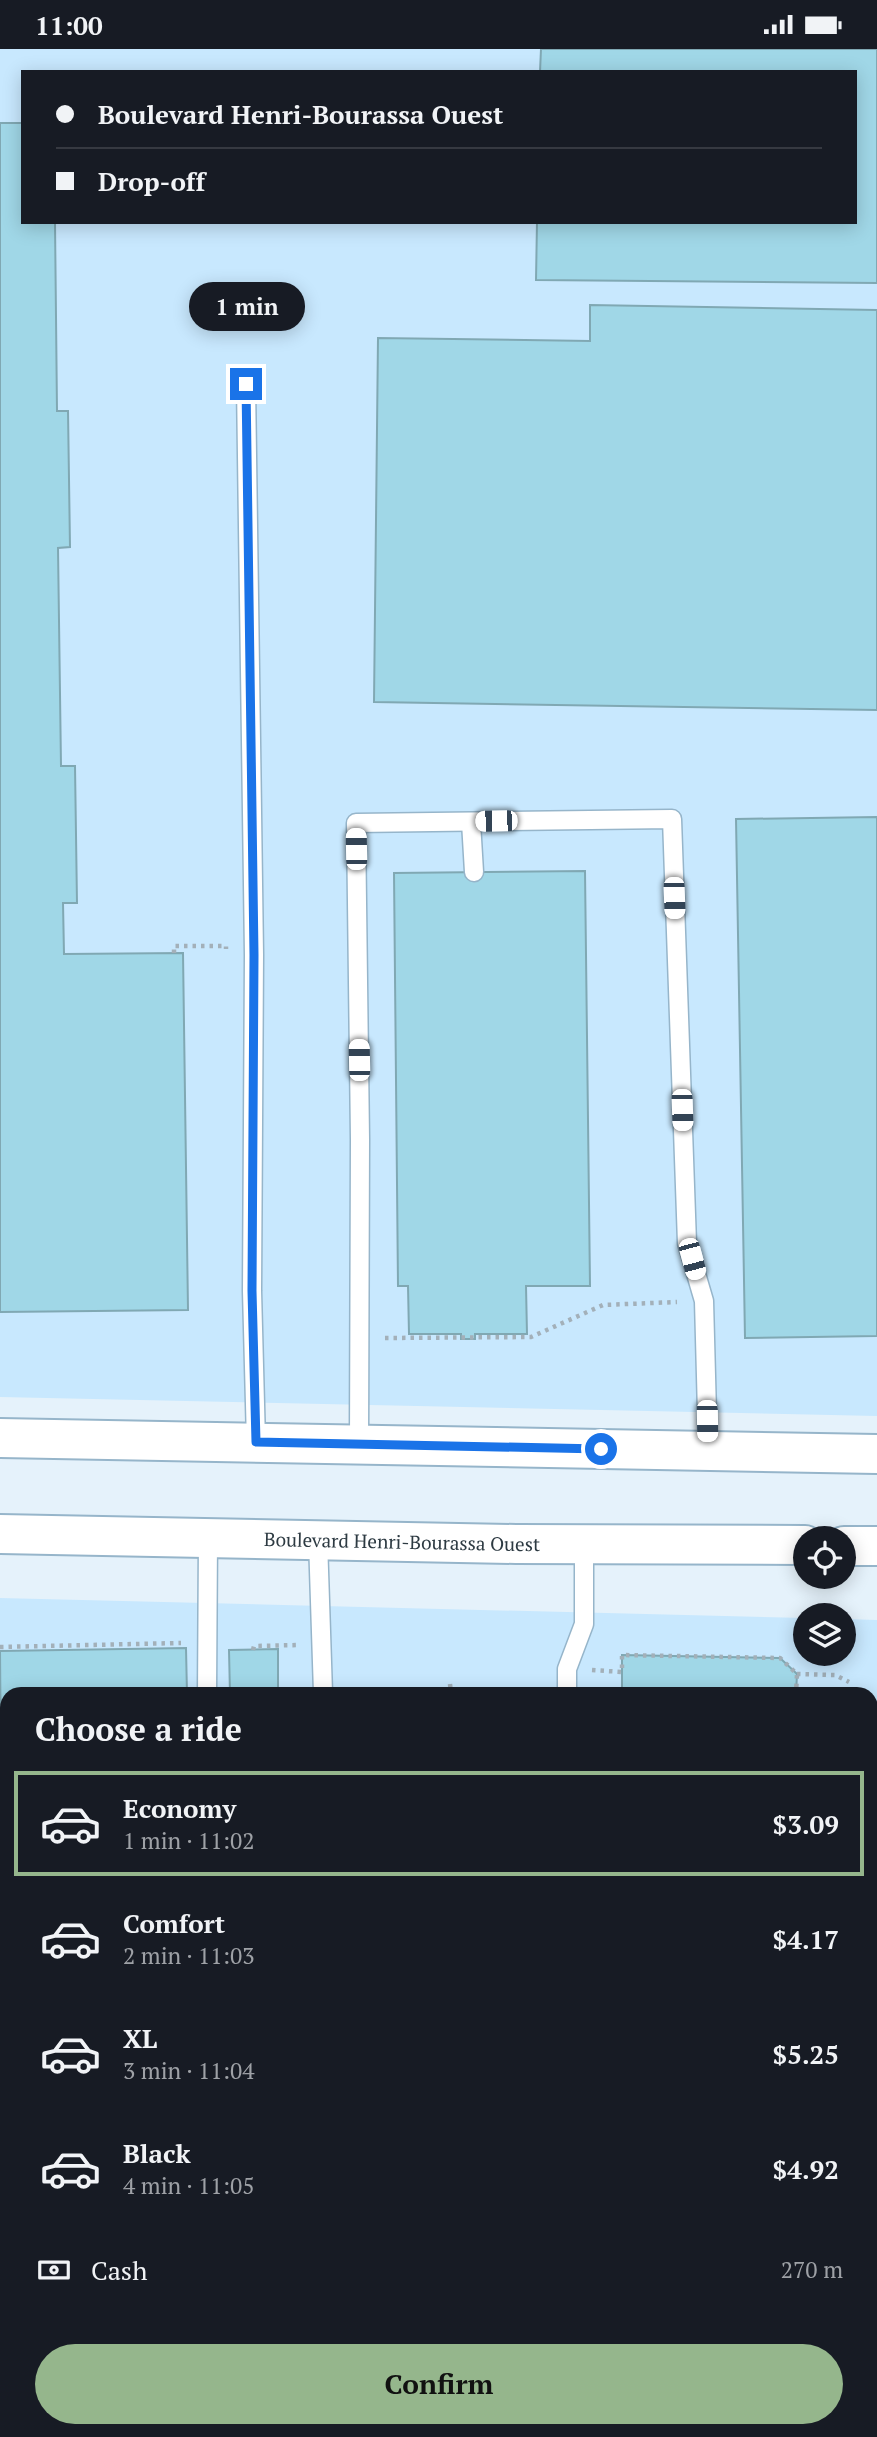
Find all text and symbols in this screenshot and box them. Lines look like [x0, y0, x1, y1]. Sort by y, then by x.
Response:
text: 11:00 [35, 8, 103, 42]
text: Boulevard Henri-Bourassa Ouest [98, 97, 503, 131]
text: Drop-off [98, 164, 205, 198]
callout: 1 min [188, 282, 304, 331]
text: 1 min [216, 291, 278, 322]
route end [230, 368, 262, 400]
car [475, 810, 518, 832]
car [346, 828, 367, 870]
car [663, 877, 686, 919]
car [349, 1039, 370, 1081]
car [671, 1089, 694, 1131]
car [677, 1236, 708, 1282]
car [697, 1400, 718, 1442]
route start [585, 1433, 617, 1465]
street label: Boulevard Henri-Bourassa Ouest [264, 1526, 540, 1556]
map controls [793, 1526, 856, 1666]
button: locate [793, 1526, 856, 1589]
button: layers [793, 1603, 856, 1666]
text: Choose a ride [35, 1708, 242, 1750]
text: Economy [123, 1791, 236, 1825]
icon: car [39, 1792, 102, 1855]
text: $3.09 [773, 1807, 839, 1841]
text: 1 min · 11:02 [123, 1825, 255, 1856]
text: Comfort [123, 1906, 225, 1940]
icon: car [39, 1907, 102, 1970]
text: $4.17 [773, 1922, 839, 1956]
text: 2 min · 11:03 [123, 1940, 255, 1971]
text: XL [123, 2021, 157, 2055]
icon: car [39, 2022, 102, 2085]
text: $5.25 [773, 2037, 839, 2071]
text: 3 min · 11:04 [123, 2055, 255, 2086]
text: Black [123, 2136, 191, 2170]
icon: car [39, 2137, 102, 2200]
text: $4.92 [773, 2152, 839, 2186]
text: 4 min · 11:05 [123, 2170, 255, 2201]
icon: cash [35, 2251, 73, 2289]
text: Cash [91, 2253, 147, 2287]
text: 270 m [781, 2254, 843, 2285]
button: Confirm [35, 2344, 843, 2424]

